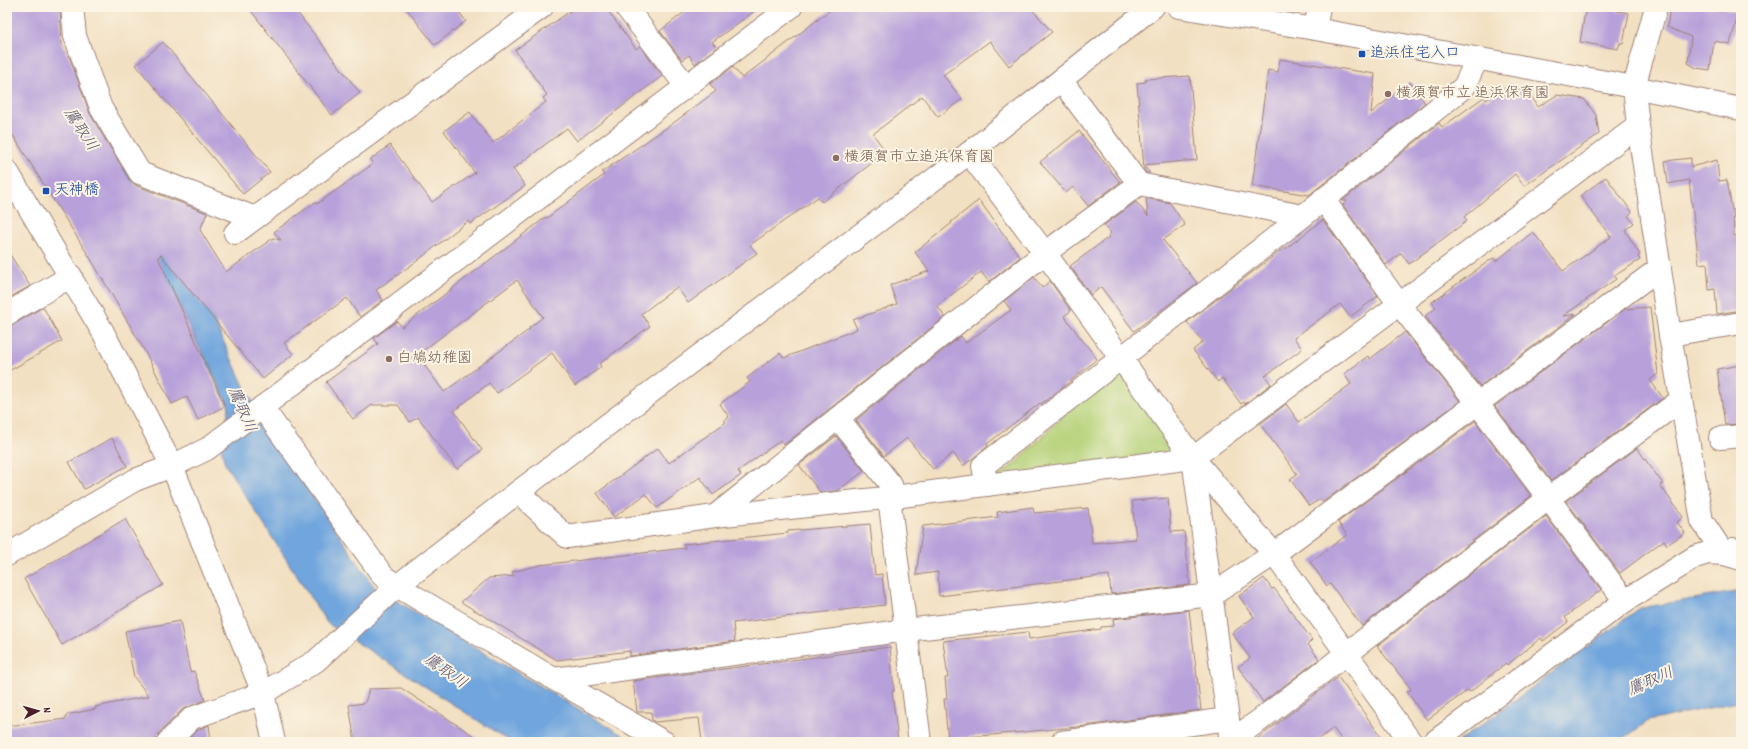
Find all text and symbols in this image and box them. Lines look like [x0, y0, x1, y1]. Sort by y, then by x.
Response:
place label: 追浜住宅入口 [1370, 43, 1460, 65]
marker: 追浜住宅入口 [1357, 49, 1367, 59]
place label: 横須賀市立 追浜保育園 [1396, 83, 1549, 105]
marker: 横須賀市立 追浜保育園 [1383, 89, 1393, 99]
water label: 鷹取川 [57, 104, 103, 156]
place label: 横須賀市立追浜保育園 [844, 147, 994, 169]
marker: 横須賀市立追浜保育園 [831, 153, 841, 163]
place label: 天神橋 [54, 180, 99, 202]
marker: 天神橋 [41, 186, 51, 196]
place label: 白鳩幼稚園 [397, 348, 472, 370]
marker: 白鳩幼稚園 [384, 354, 394, 364]
water label: 鷹取川 [221, 383, 261, 437]
water label: 鷹取川 [419, 649, 471, 695]
water label: 鷹取川 [1624, 662, 1678, 702]
north arrow [18, 691, 58, 731]
text: N [38, 707, 54, 714]

